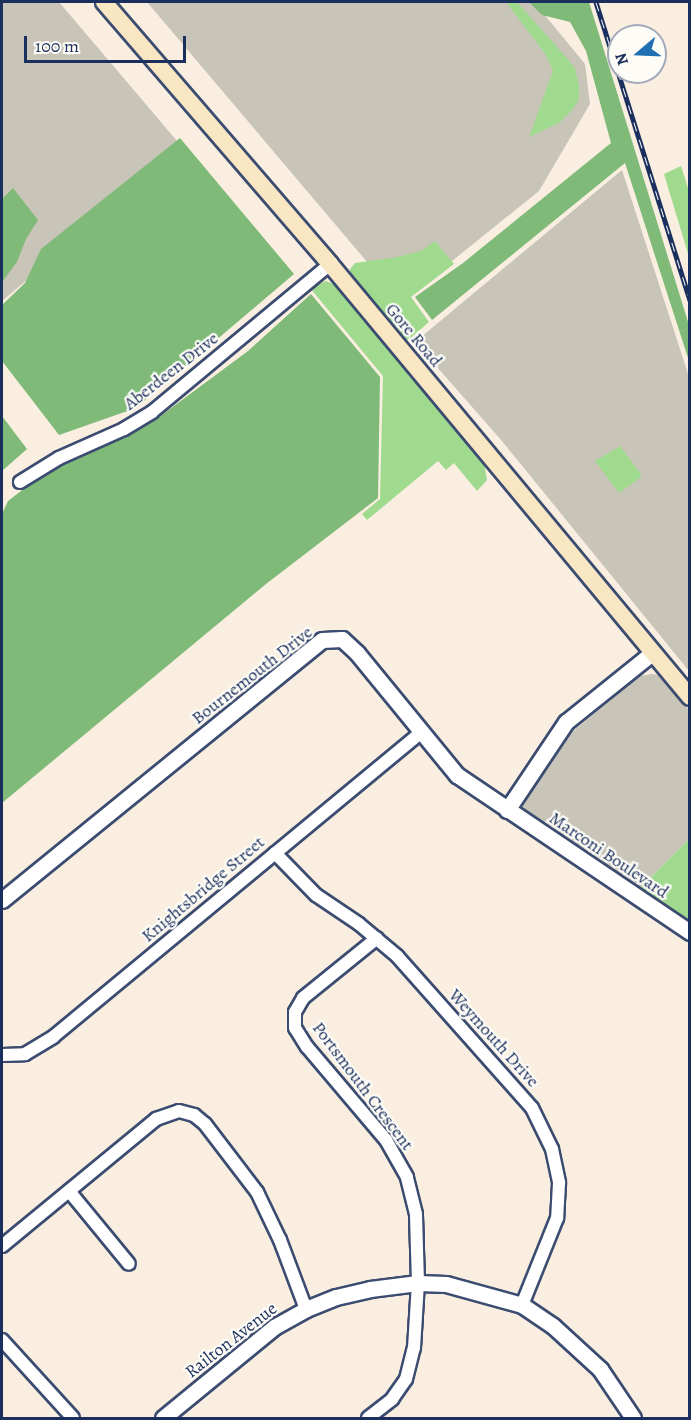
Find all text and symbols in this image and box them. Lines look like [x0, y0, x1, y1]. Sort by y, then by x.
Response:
scale bar [27, 24, 189, 62]
north arrow [607, 24, 667, 84]
text: 100 m [35, 34, 79, 58]
text: N [610, 50, 634, 68]
street label: Gore Road [381, 299, 447, 371]
street label: Aberdeen Drive [120, 327, 222, 415]
street label: Bournemouth Drive [187, 621, 317, 729]
street label: Marconi Boulevard [545, 807, 673, 903]
street label: Knightsbridge Street [137, 831, 269, 947]
street label: Weymouth Drive [444, 984, 544, 1092]
street label: Portsmouth Crescent [308, 1018, 418, 1154]
street label: Railton Avenue [181, 1297, 281, 1383]

